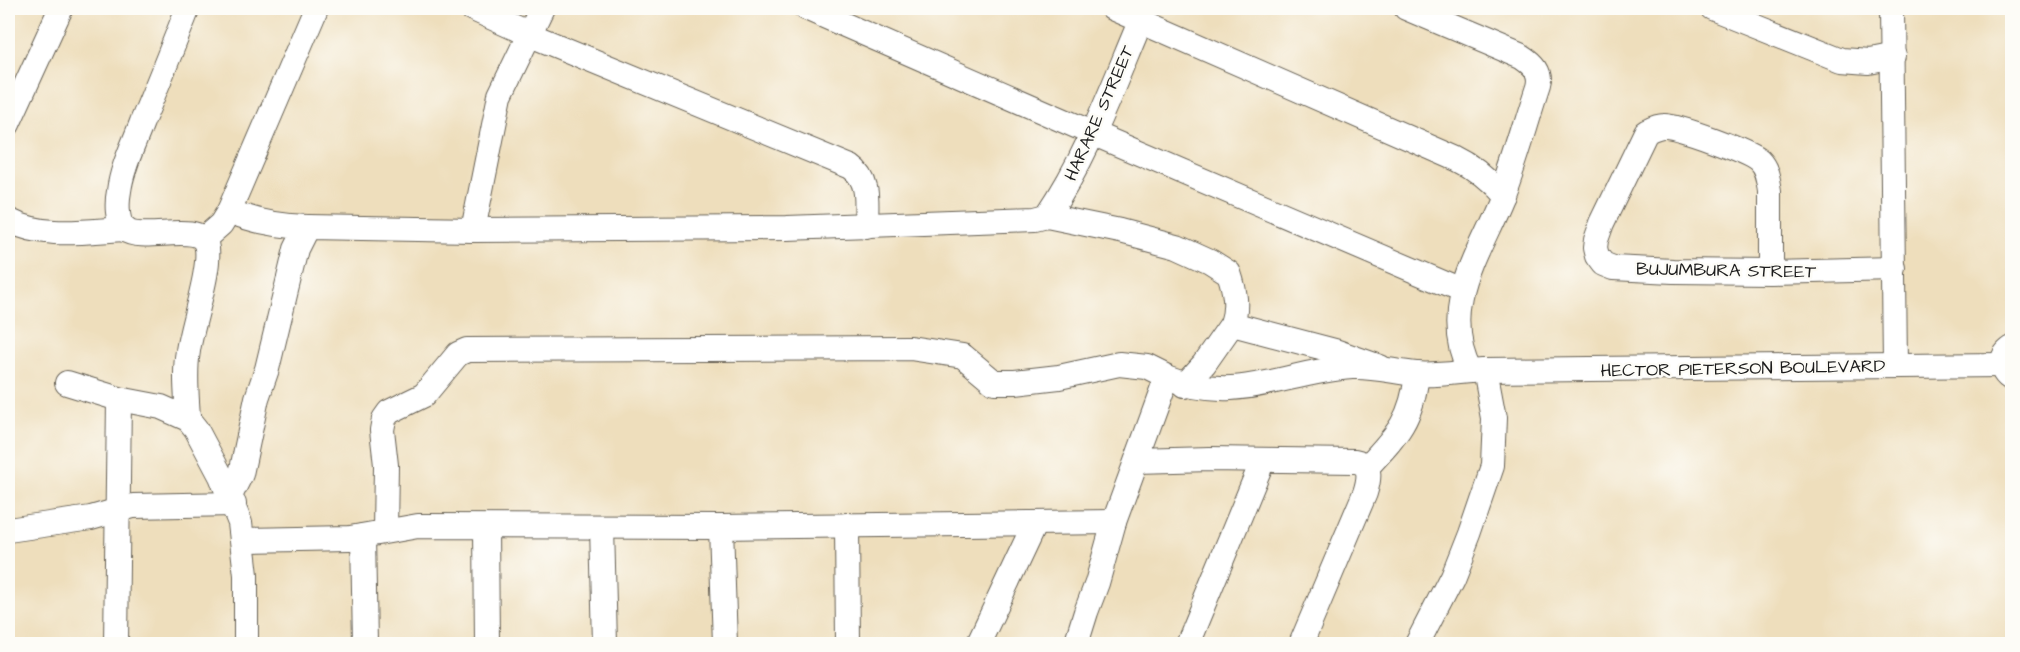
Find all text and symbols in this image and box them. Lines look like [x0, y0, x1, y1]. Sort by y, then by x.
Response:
street label: HARARE STREET [1058, 41, 1141, 185]
street label: BUJUMBURA STREET [1636, 256, 1817, 285]
street label: HECTOR PIETERSON BOULEVARD [1600, 354, 1886, 383]

